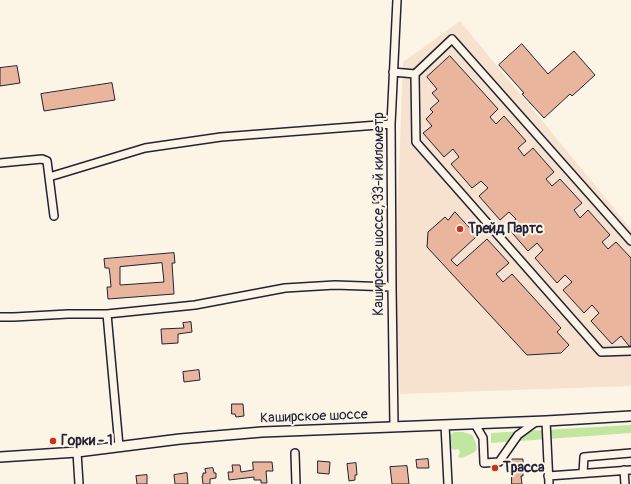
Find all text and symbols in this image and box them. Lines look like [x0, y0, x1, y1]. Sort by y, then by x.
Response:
street label: Каширское шоссе, 33-й километр [371, 112, 387, 316]
place label: Трейд Партс [468, 221, 543, 237]
marker: Трейд Партс [455, 224, 465, 234]
street label: Каширское шоссе [260, 407, 368, 427]
place label: Горки - 1 [61, 433, 113, 449]
marker: Горки - 1 [48, 436, 58, 446]
place label: Трасса [503, 460, 545, 476]
marker: Трасса [490, 463, 500, 473]

